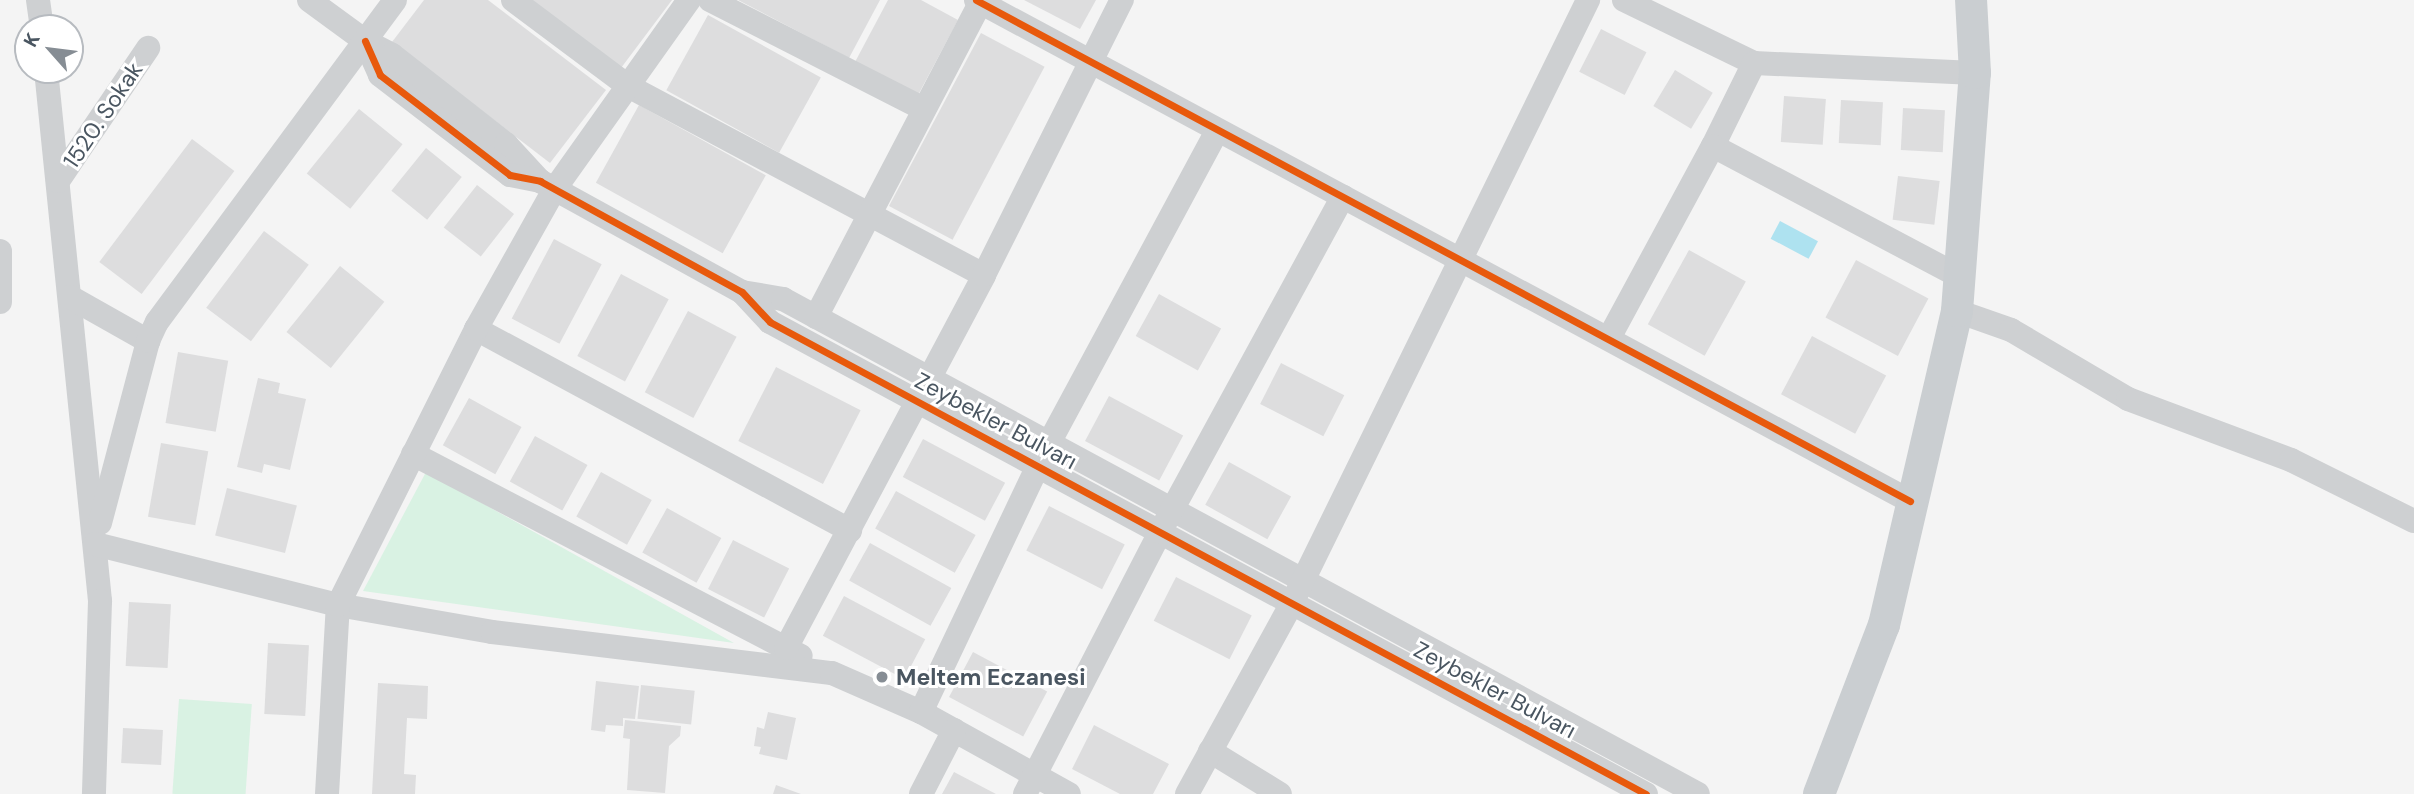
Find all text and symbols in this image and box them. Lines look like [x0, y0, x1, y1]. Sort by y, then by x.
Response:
north arrow [14, 14, 84, 84]
text: K [18, 28, 46, 51]
street label: 1520. Sokak [57, 57, 149, 173]
street label: Zeybekler Bulvarı [910, 367, 1082, 475]
street label: Zeybekler Bulvarı [1409, 636, 1581, 744]
place label: Meltem Eczanesi [896, 663, 1086, 691]
marker: Meltem Eczanesi [874, 669, 890, 685]

